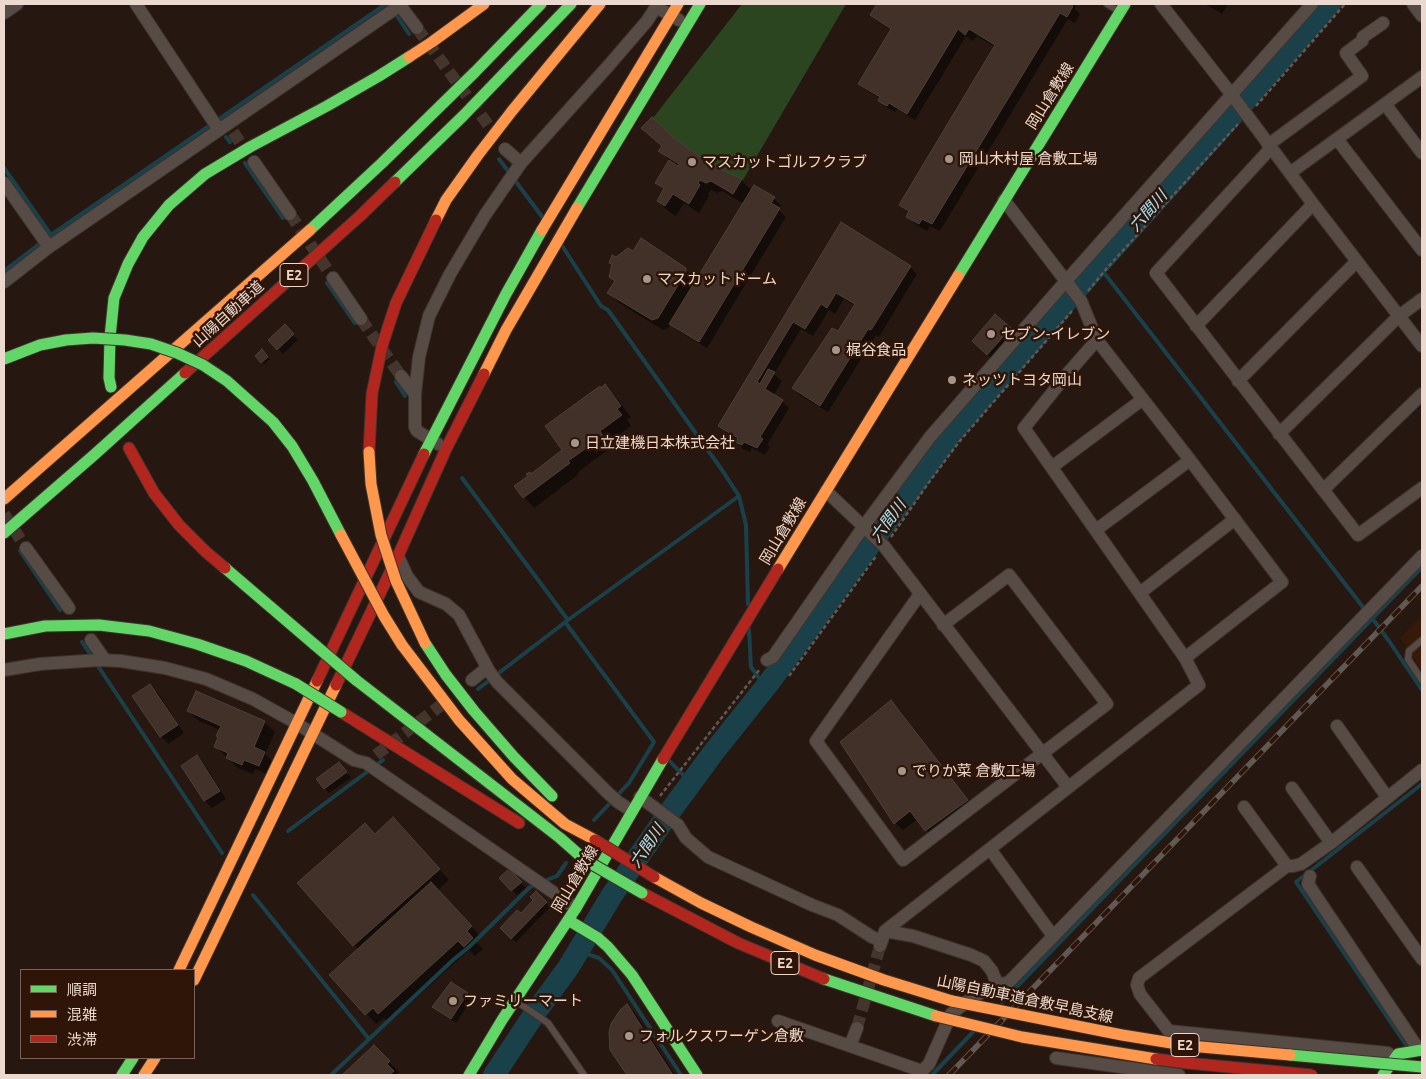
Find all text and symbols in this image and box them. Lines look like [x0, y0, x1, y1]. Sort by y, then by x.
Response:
street label: 岡山倉敷線 [1022, 59, 1078, 133]
place label: 岡山木村屋 倉敷工場 [959, 150, 1097, 168]
place label: マスカットゴルフクラブ [702, 153, 867, 171]
marker: 岡山木村屋 倉敷工場 [943, 153, 955, 165]
marker: マスカットゴルフクラブ [686, 156, 698, 168]
water label: 六間川 [1125, 187, 1171, 235]
road number: E2 [280, 264, 308, 286]
place label: マスカットドーム [657, 270, 777, 288]
marker: マスカットドーム [641, 273, 653, 285]
street label: 山陽自動車道 [189, 277, 267, 351]
place label: セブン-イレブン [1001, 325, 1110, 343]
marker: セブン-イレブン [985, 328, 997, 340]
place label: 梶谷食品 [846, 341, 906, 359]
marker: 梶谷食品 [830, 344, 842, 356]
place label: ネッツトヨタ岡山 [962, 371, 1082, 389]
marker: ネッツトヨタ岡山 [946, 374, 958, 386]
place label: 日立建機日本株式会社 [585, 434, 735, 452]
marker: 日立建機日本株式会社 [569, 437, 581, 449]
street label: 岡山倉敷線 [756, 494, 810, 568]
water label: 六間川 [866, 496, 910, 546]
place label: でりか菜 倉敷工場 [912, 762, 1035, 780]
marker: でりか菜 倉敷工場 [896, 765, 908, 777]
water label: 六間川 [626, 821, 668, 871]
street label: 岡山倉敷線 [548, 842, 602, 916]
road number: E2 [771, 951, 799, 974]
legend [20, 969, 195, 1059]
street label: 山陽自動車道倉敷早島支線 [935, 971, 1115, 1027]
text: 順調 [67, 981, 97, 998]
place label: ファミリーマート [463, 992, 583, 1010]
marker: ファミリーマート [447, 995, 459, 1007]
text: 混雑 [67, 1006, 97, 1023]
place label: フォルクスワーゲン倉敷 [639, 1027, 804, 1045]
marker: フォルクスワーゲン倉敷 [623, 1030, 635, 1042]
text: 渋滞 [67, 1031, 97, 1048]
road number: E2 [1171, 1034, 1199, 1056]

